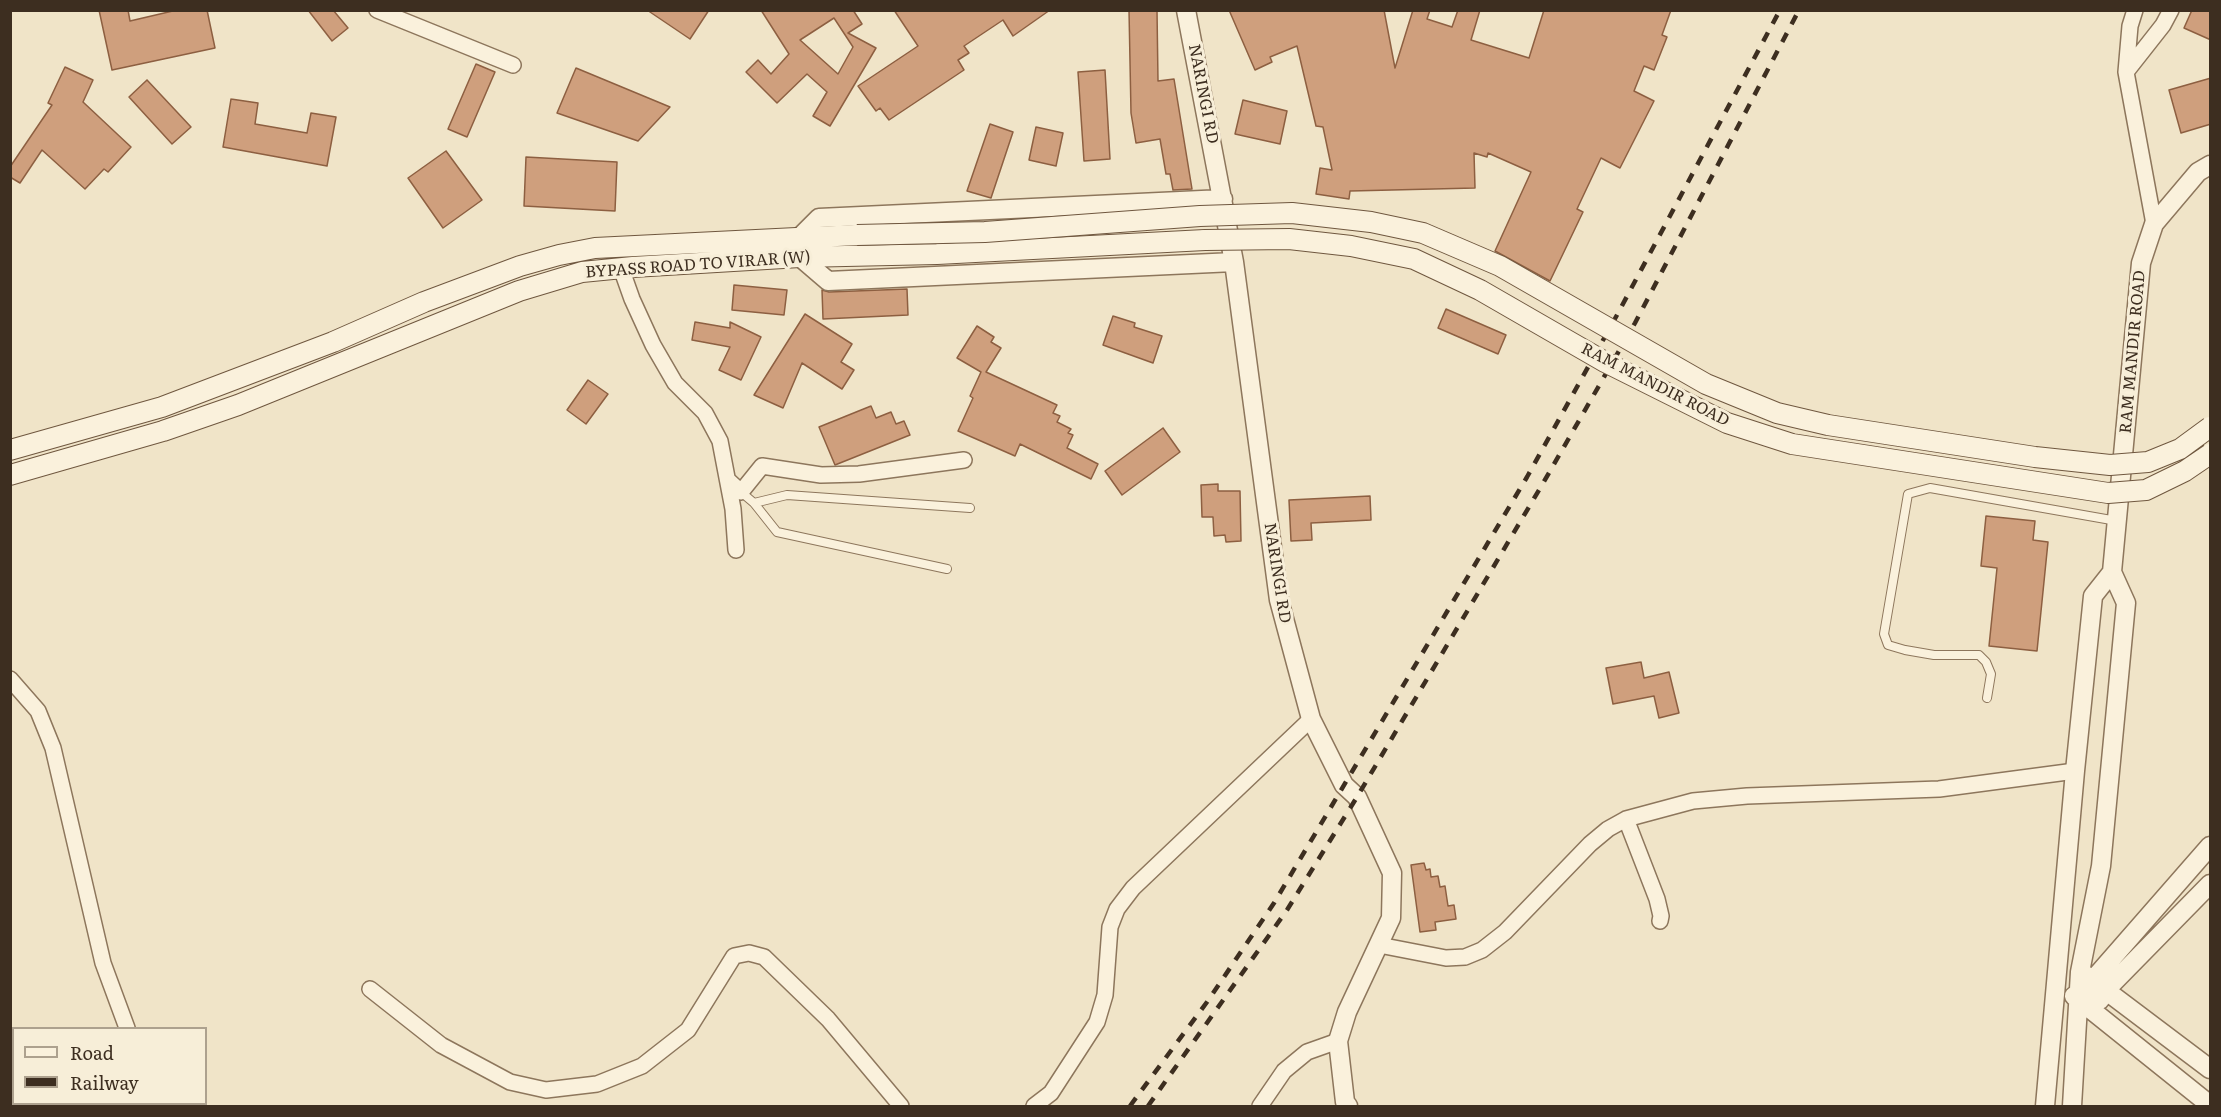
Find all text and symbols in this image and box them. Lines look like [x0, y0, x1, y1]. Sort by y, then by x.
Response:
street label: NARINGI RD [1184, 42, 1222, 146]
street label: BYPASS ROAD TO VIRAR (W) [585, 248, 811, 282]
street label: RAM MANDIR ROAD [2116, 270, 2150, 434]
street label: RAM MANDIR ROAD [1578, 339, 1732, 431]
street label: NARINGI RD [1260, 521, 1294, 625]
legend [12, 1027, 207, 1105]
text: Road [70, 1039, 114, 1066]
text: Railway [70, 1069, 139, 1096]

